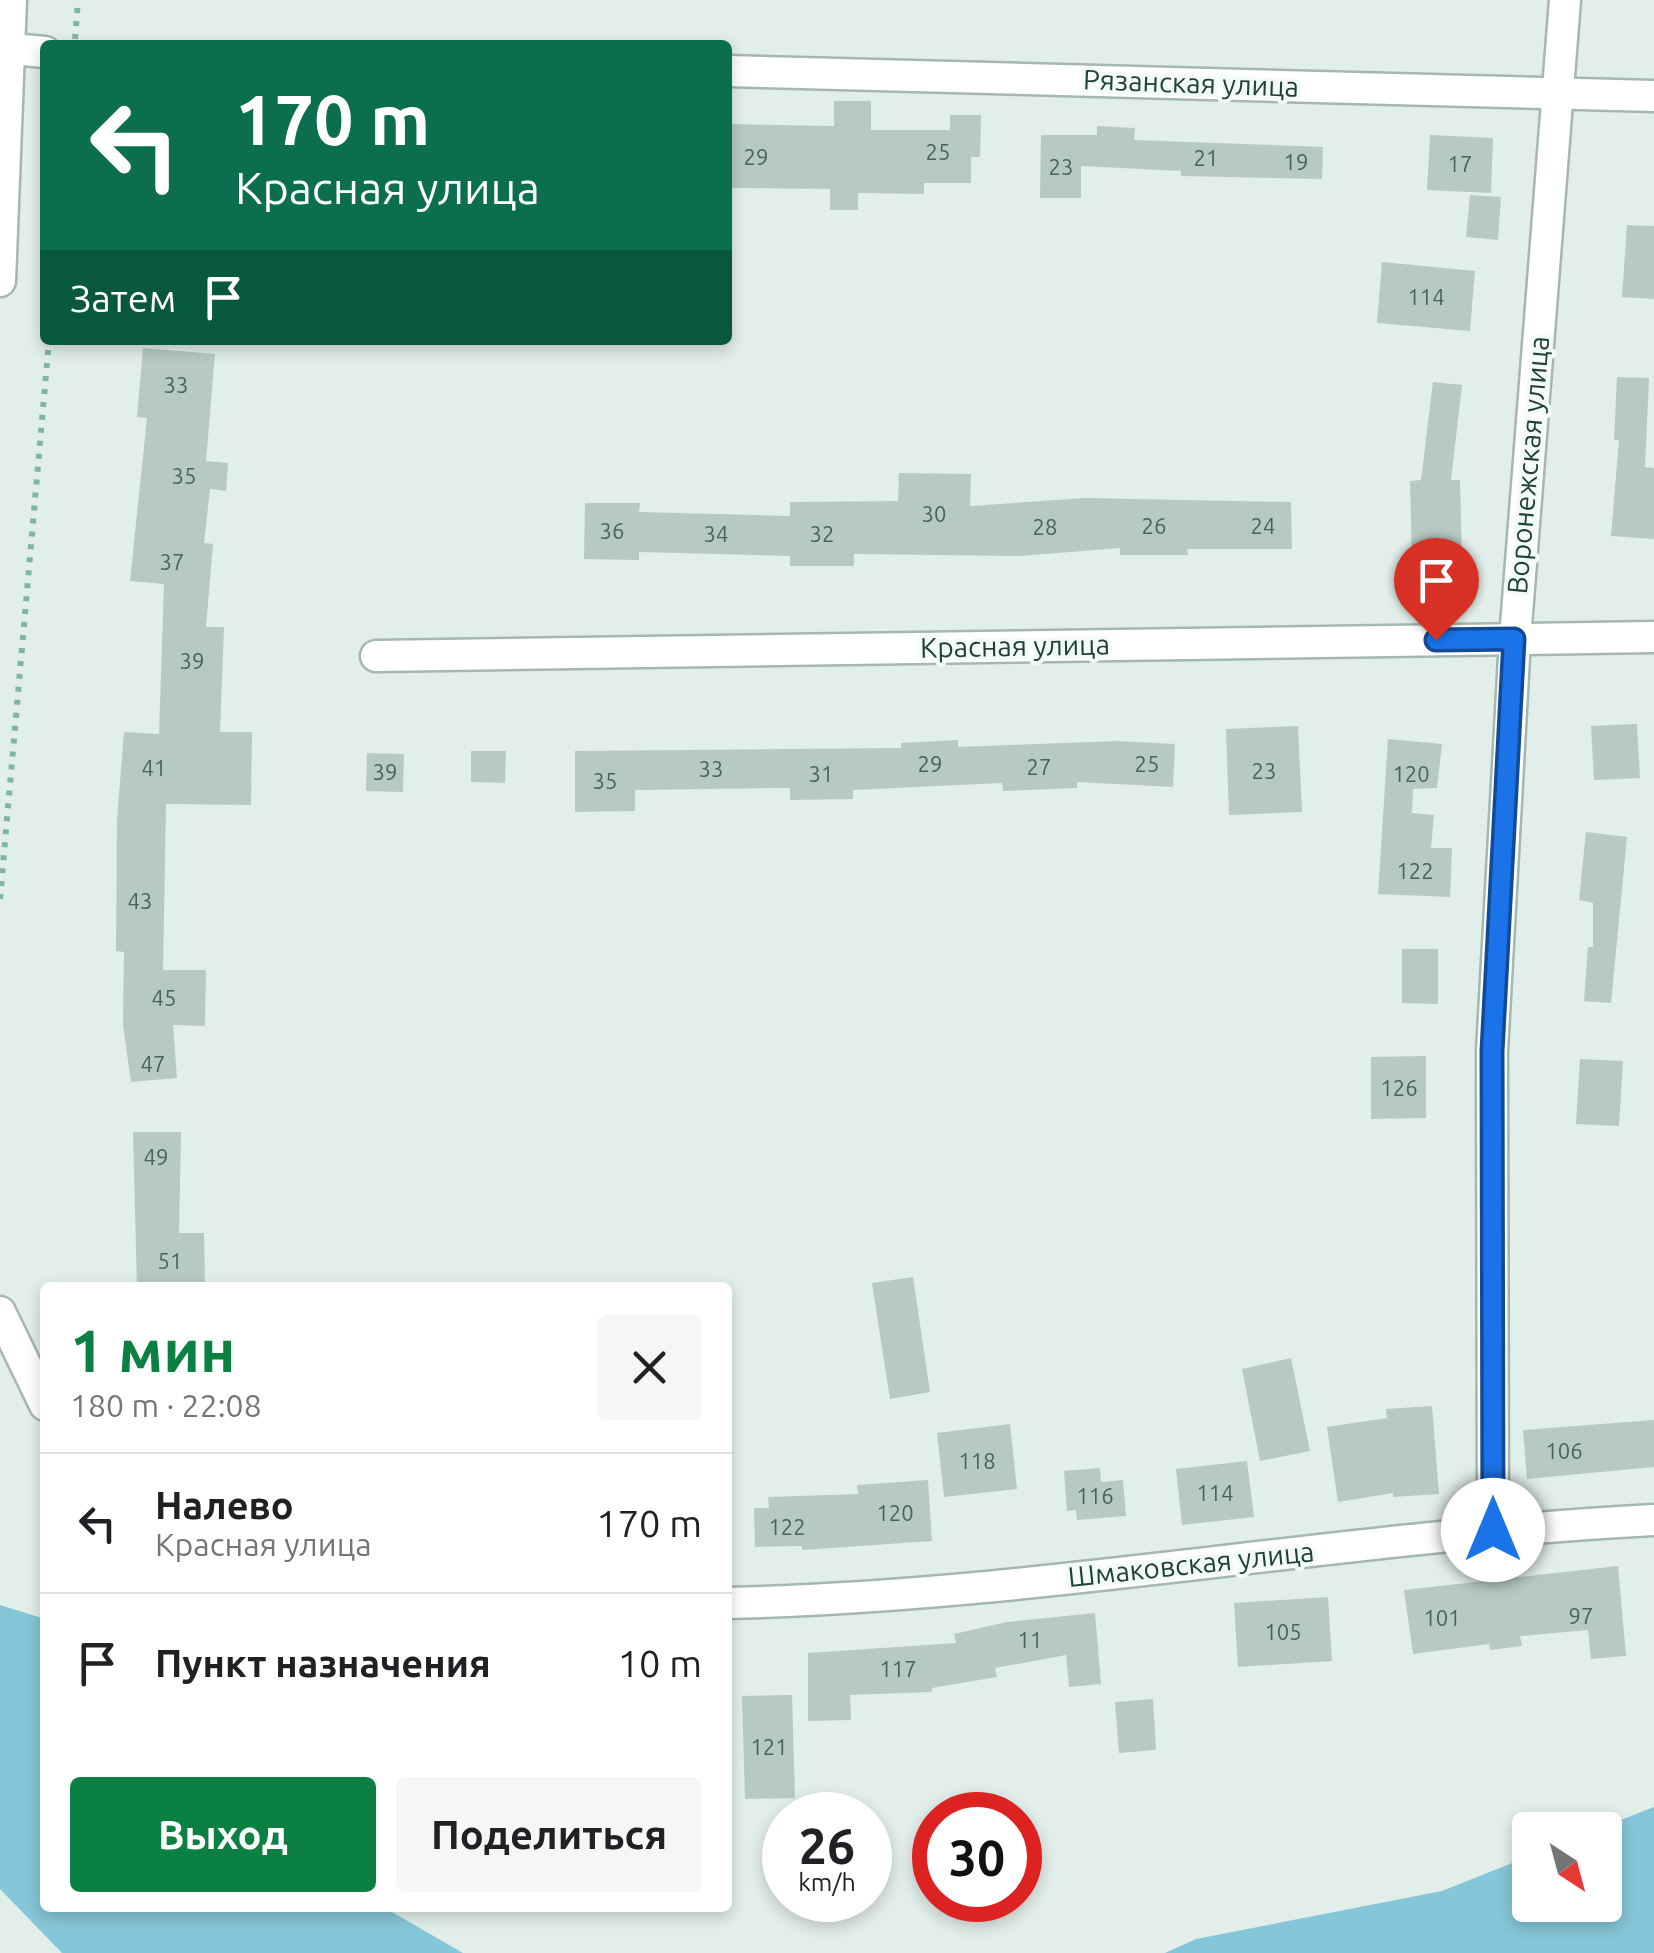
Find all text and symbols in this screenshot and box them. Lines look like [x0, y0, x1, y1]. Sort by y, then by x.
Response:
street label: Рязанская улица [1083, 63, 1299, 102]
icon: left [70, 80, 200, 210]
text: 170 m [235, 80, 430, 158]
house number: 25 [926, 139, 950, 164]
house number: 29 [744, 144, 768, 169]
house number: 21 [1194, 145, 1218, 170]
house number: 19 [1284, 149, 1308, 174]
house number: 17 [1448, 151, 1472, 176]
house number: 23 [1049, 154, 1073, 179]
text: Красная улица [235, 162, 540, 213]
icon: arrive [196, 270, 251, 325]
text: Затем [70, 277, 176, 319]
house number: 114 [1407, 284, 1445, 309]
street label: Воронежская улица [1501, 335, 1554, 595]
house number: 33 [164, 372, 188, 397]
house number: 35 [172, 463, 196, 488]
house number: 30 [922, 501, 946, 526]
house number: 26 [1142, 513, 1166, 538]
house number: 24 [1251, 513, 1275, 538]
house number: 28 [1033, 514, 1057, 539]
house number: 36 [600, 518, 624, 543]
house number: 34 [704, 521, 728, 546]
house number: 32 [810, 521, 834, 546]
pin [1394, 538, 1479, 641]
house number: 37 [160, 549, 184, 574]
icon: arrive [1409, 553, 1464, 608]
street label: Красная улица [920, 628, 1110, 663]
house number: 39 [180, 648, 204, 673]
house number: 29 [918, 751, 942, 776]
house number: 25 [1135, 751, 1159, 776]
house number: 27 [1027, 754, 1051, 779]
house number: 41 [142, 755, 166, 780]
house number: 33 [699, 756, 723, 781]
house number: 23 [1252, 758, 1276, 783]
house number: 39 [373, 759, 397, 784]
house number: 31 [809, 761, 833, 786]
house number: 120 [1392, 761, 1430, 786]
house number: 35 [593, 768, 617, 793]
house number: 122 [1396, 858, 1434, 883]
house number: 43 [128, 888, 152, 913]
house number: 45 [152, 985, 176, 1010]
house number: 47 [141, 1051, 165, 1076]
house number: 126 [1380, 1075, 1418, 1100]
house number: 49 [144, 1144, 168, 1169]
house number: 51 [158, 1248, 182, 1273]
button: close [597, 1315, 702, 1420]
text: 1 мин [70, 1316, 235, 1383]
text: 180 m · 22:08 [70, 1387, 262, 1423]
house number: 106 [1545, 1438, 1583, 1463]
house number: 118 [958, 1448, 996, 1473]
position arrow [1441, 1478, 1545, 1582]
house number: 114 [1196, 1480, 1234, 1505]
house number: 116 [1076, 1483, 1114, 1508]
text: Налево [155, 1484, 294, 1526]
icon: left [70, 1496, 125, 1551]
house number: 120 [876, 1500, 914, 1525]
text: 170 m [596, 1502, 702, 1544]
house number: 122 [768, 1514, 806, 1539]
text: Красная улица [155, 1526, 372, 1562]
street label: Шмаковская улица [1066, 1535, 1316, 1592]
house number: 97 [1569, 1603, 1593, 1628]
house number: 101 [1423, 1605, 1461, 1630]
house number: 105 [1264, 1619, 1302, 1644]
house number: 11 [1018, 1627, 1042, 1652]
icon: arrive [70, 1636, 125, 1691]
text: Пункт назначения [155, 1642, 491, 1684]
text: 10 m [618, 1642, 702, 1684]
house number: 117 [879, 1656, 917, 1681]
house number: 121 [750, 1734, 788, 1759]
button: Выход [70, 1777, 376, 1892]
button: Поделиться [396, 1777, 702, 1892]
speed limit sign: 30 [912, 1792, 1042, 1922]
north arrow [1512, 1812, 1622, 1922]
map controls [1512, 1812, 1622, 1922]
text: 26 [799, 1817, 855, 1873]
text: km/h [798, 1868, 856, 1896]

